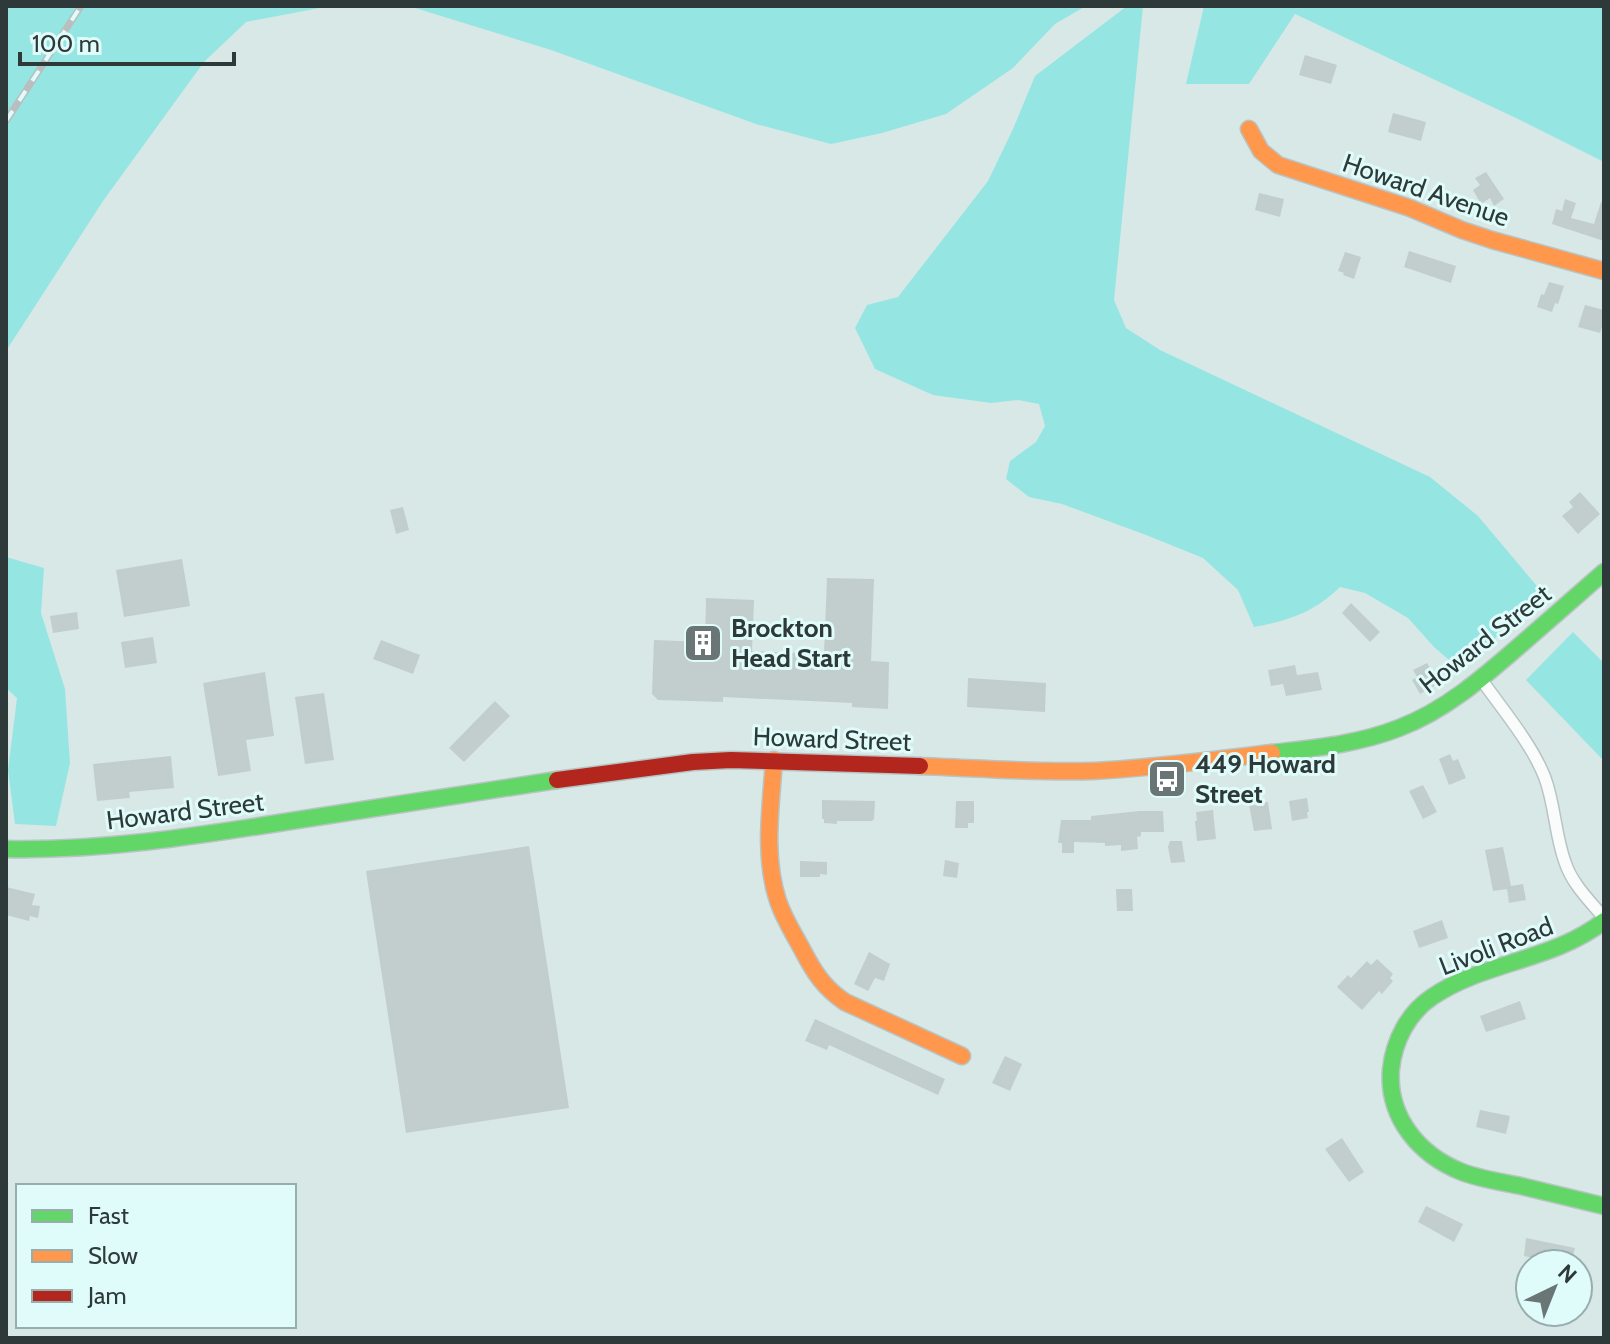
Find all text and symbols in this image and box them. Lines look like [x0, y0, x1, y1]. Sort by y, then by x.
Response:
scale bar [20, 16, 234, 66]
text: 100 m [32, 29, 100, 58]
street label: Howard Avenue [1339, 147, 1513, 233]
street label: Howard Street [1413, 577, 1557, 700]
place label: Brockton Head Start [731, 612, 851, 674]
building icon: Brockton Head Start [682, 622, 724, 664]
street label: Howard Street [752, 720, 912, 758]
place label: 449 Howard Street [1195, 748, 1336, 810]
bus stop icon: 449 Howard Street [1146, 758, 1188, 800]
street label: Howard Street [104, 785, 266, 837]
street label: Livoli Road [1435, 910, 1557, 982]
legend [16, 1184, 296, 1328]
text: Fast [88, 1201, 129, 1230]
text: Slow [88, 1241, 138, 1270]
north arrow [1514, 1248, 1594, 1328]
text: N [1552, 1259, 1582, 1289]
text: Jam [87, 1281, 126, 1310]

